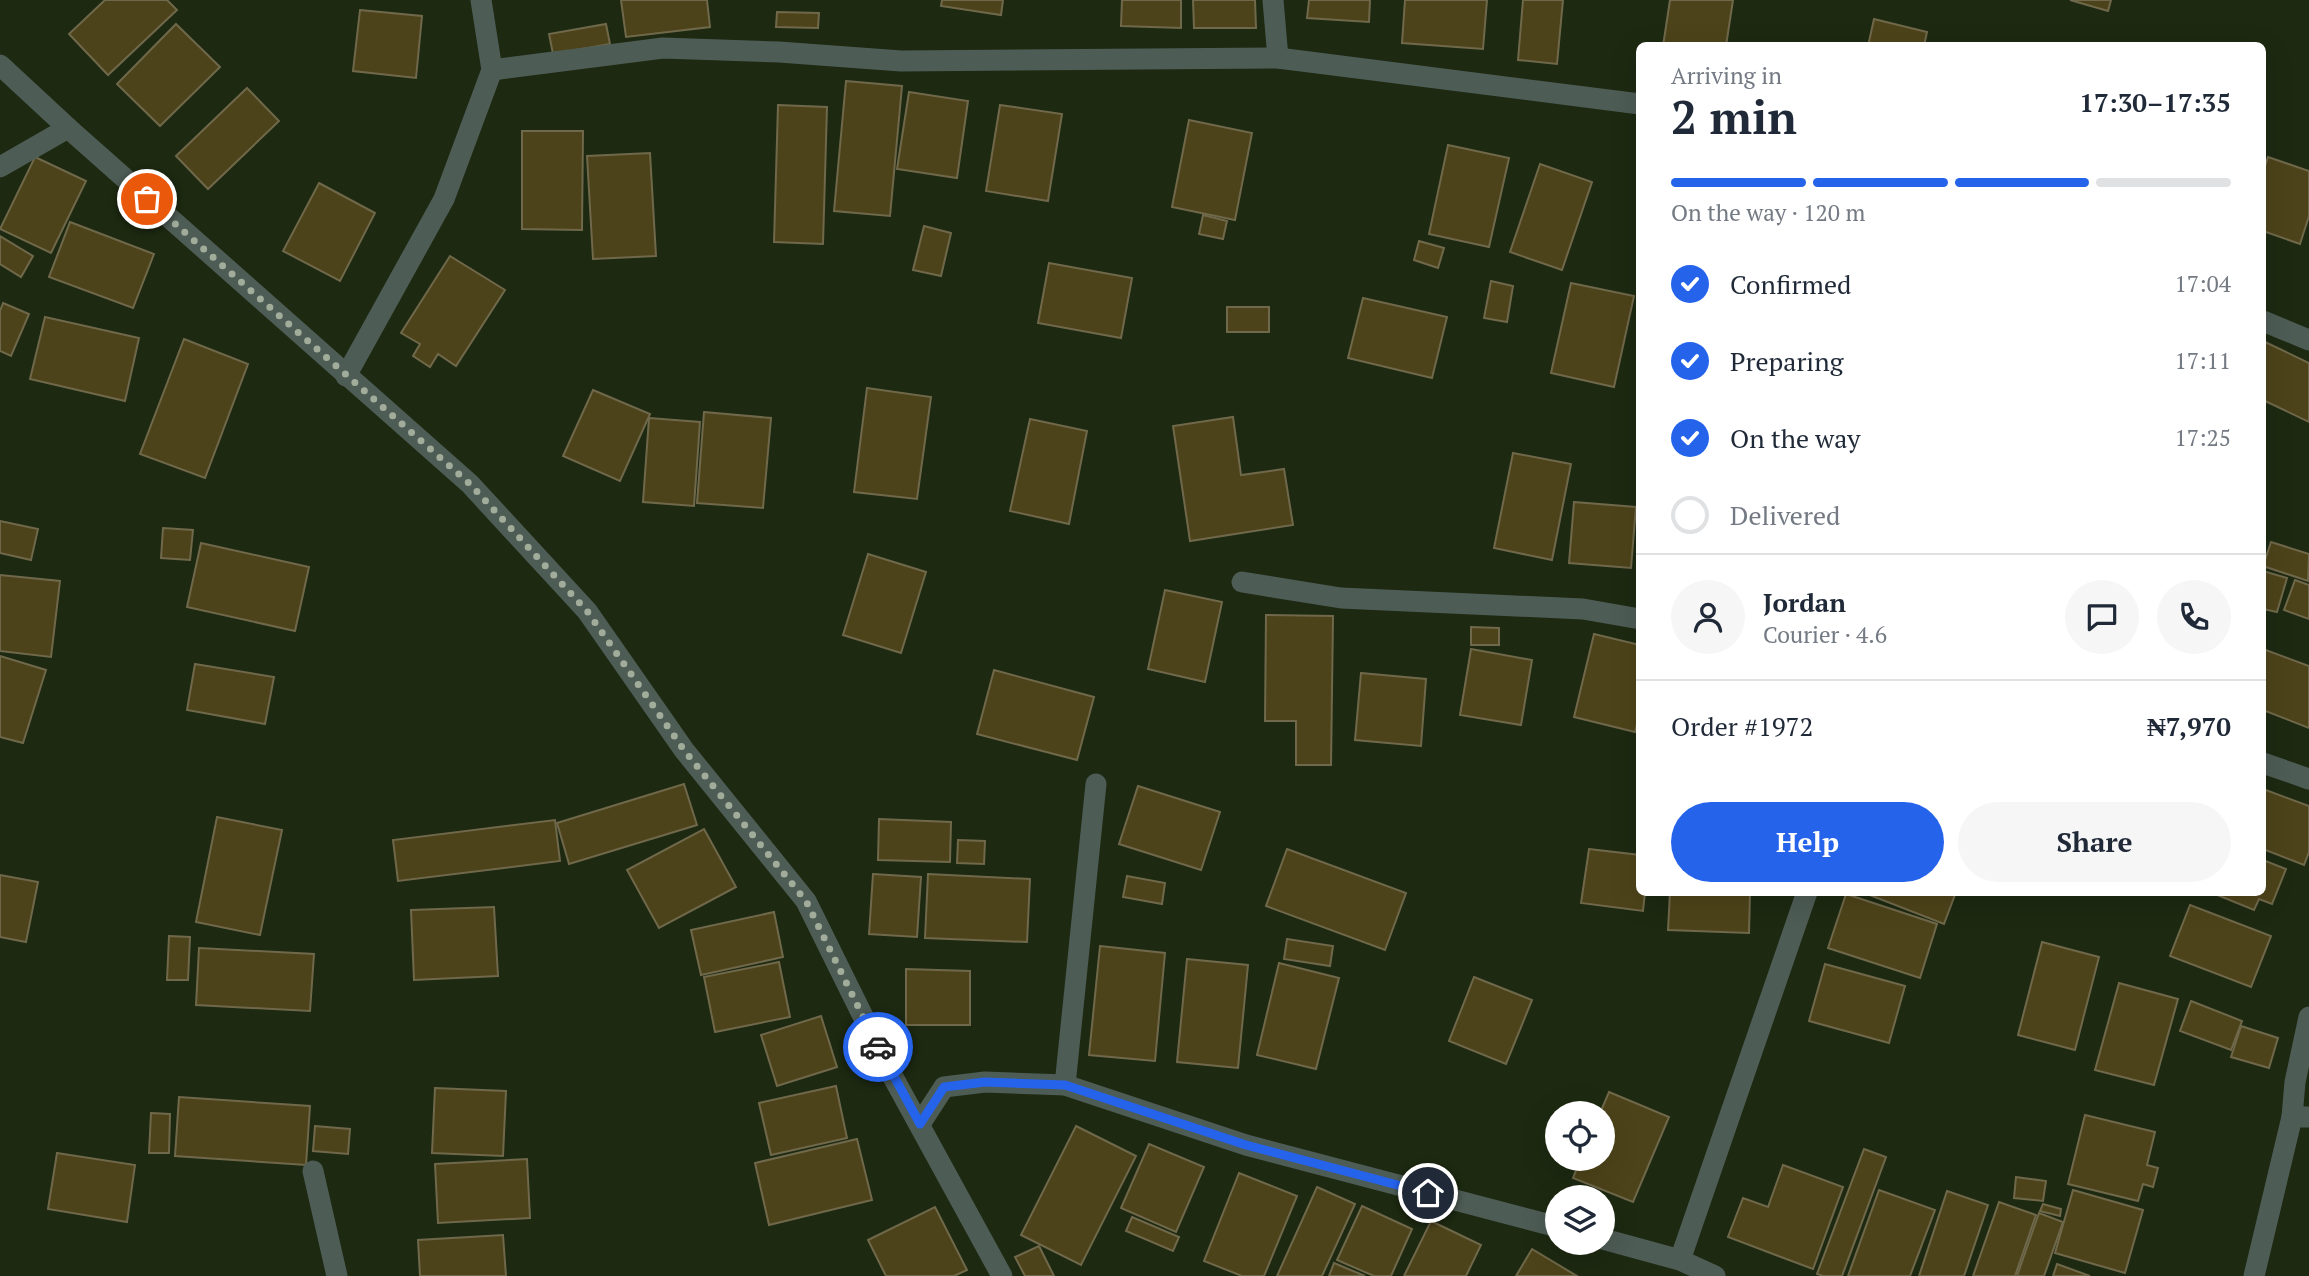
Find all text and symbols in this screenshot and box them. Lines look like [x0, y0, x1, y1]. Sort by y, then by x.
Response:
text: Arriving in [1671, 60, 1782, 91]
text: 17:30–17:35 [2079, 85, 2231, 119]
text: 2 min [1671, 86, 1797, 147]
pin [117, 169, 177, 229]
icon: bag [128, 180, 166, 218]
text: On the way · 120 m [1671, 197, 1865, 228]
icon: check [1671, 265, 1709, 303]
text: Confirmed [1730, 267, 1851, 301]
text: 17:04 [2174, 268, 2231, 299]
icon: check [1671, 342, 1709, 380]
text: Preparing [1730, 344, 1843, 378]
text: 17:11 [2174, 345, 2231, 376]
icon: check [1671, 419, 1709, 457]
text: On the way [1730, 421, 1861, 455]
text: 17:25 [2174, 422, 2231, 453]
text: Delivered [1730, 498, 1840, 532]
button: person [1671, 580, 1745, 654]
button: chat [2065, 580, 2139, 654]
button: phone [2157, 580, 2231, 654]
text: Jordan [1763, 585, 1846, 619]
text: Courier · 4.6 [1763, 619, 1887, 650]
text: Order #1972 [1671, 709, 1813, 743]
text: ₦7,970 [2147, 709, 2231, 743]
button: Help [1671, 802, 1944, 882]
button: Share [1958, 802, 2231, 882]
courier [843, 1012, 913, 1082]
icon: car [859, 1028, 897, 1066]
map controls [1545, 1101, 1615, 1255]
button: locate [1545, 1101, 1615, 1171]
pin [1398, 1163, 1458, 1223]
icon: home [1409, 1174, 1447, 1212]
button: layers [1545, 1185, 1615, 1255]

